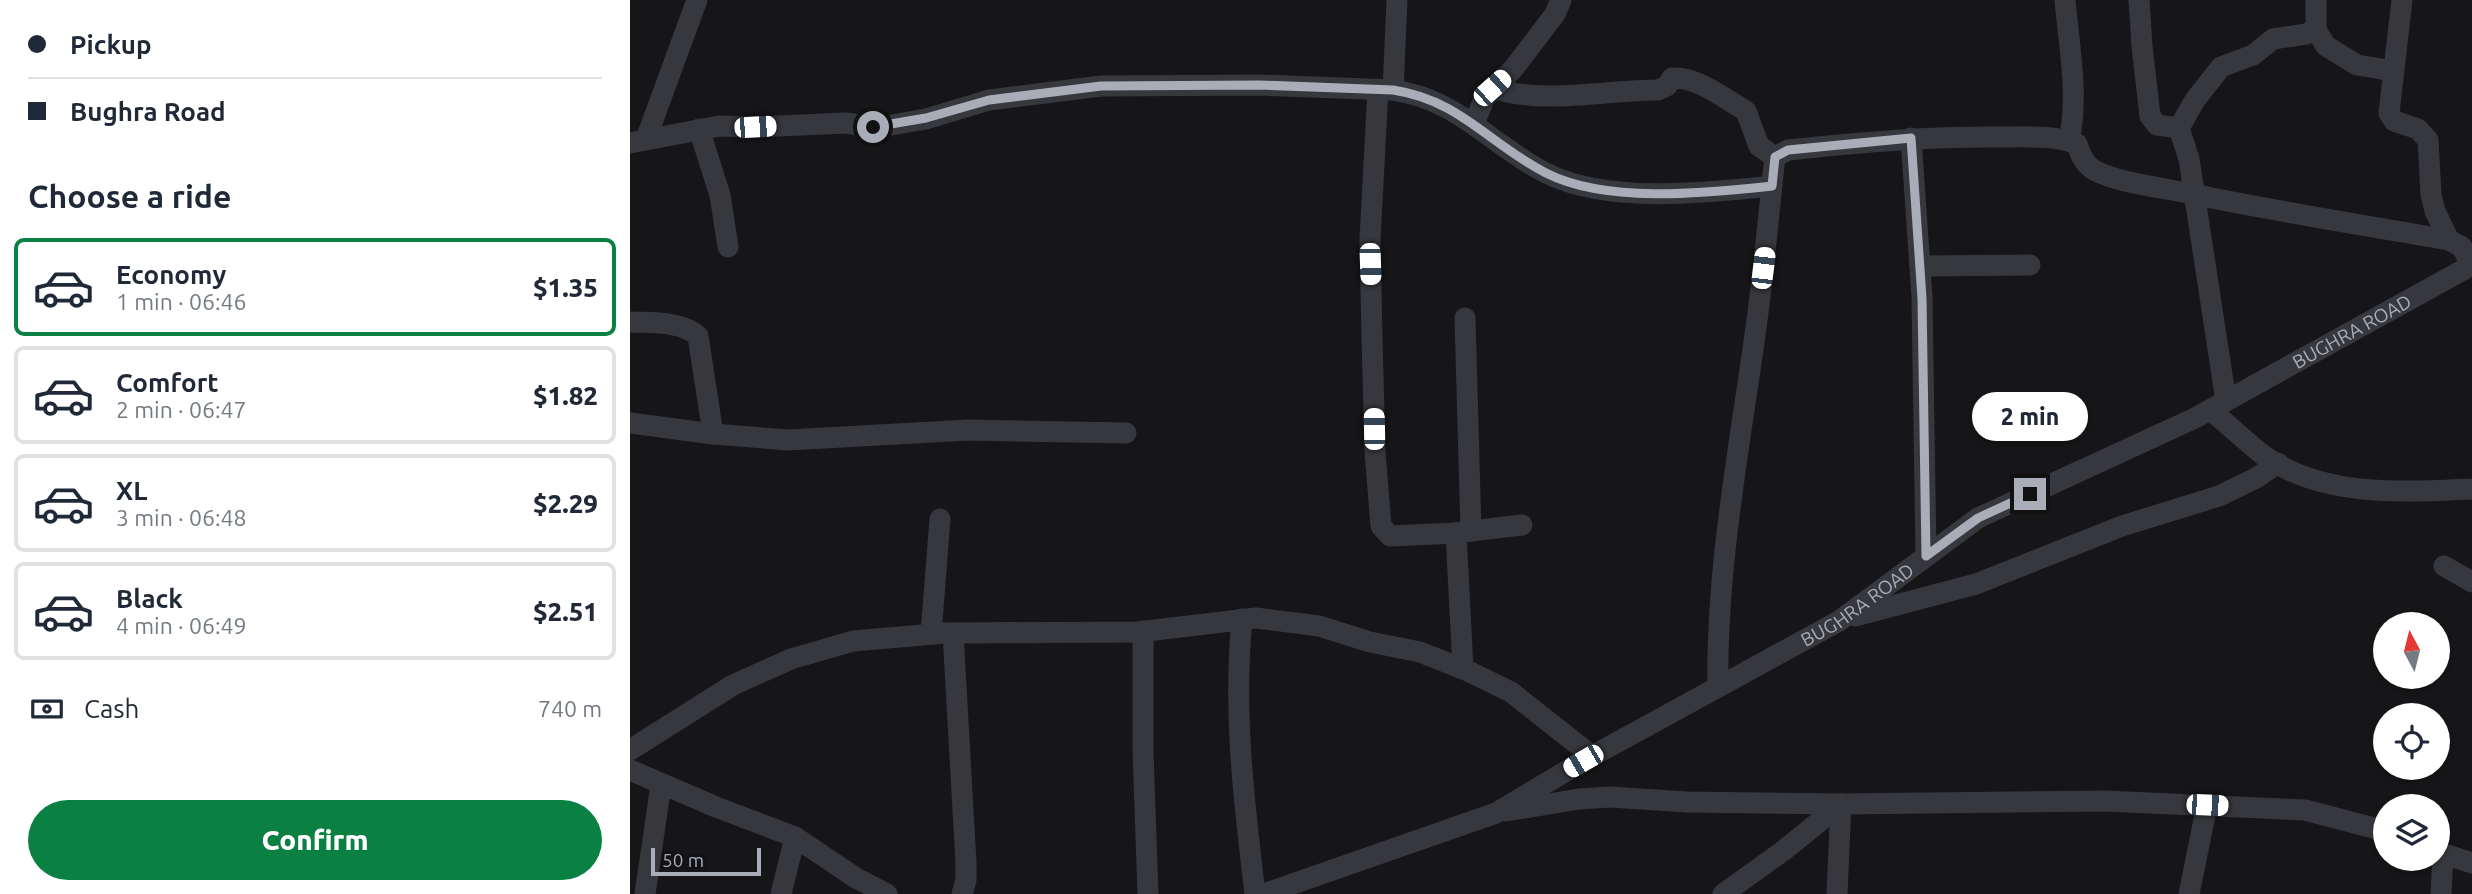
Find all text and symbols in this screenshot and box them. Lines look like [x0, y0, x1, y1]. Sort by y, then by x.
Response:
text: Pickup [70, 30, 152, 59]
car [1470, 66, 1515, 110]
text: Bughra Road [70, 97, 226, 126]
route start [857, 111, 889, 143]
car [734, 115, 777, 139]
text: Choose a ride [28, 178, 231, 214]
car [1359, 243, 1382, 285]
car [1751, 246, 1776, 290]
icon: car [32, 256, 95, 319]
text: Economy [116, 260, 226, 289]
text: $1.35 [533, 273, 598, 302]
text: 1 min · 06:46 [116, 289, 247, 314]
street label: BUGHRA ROAD [2289, 290, 2415, 373]
icon: car [32, 364, 95, 427]
text: Comfort [116, 368, 219, 397]
text: $1.82 [533, 381, 598, 410]
callout: 2 min [1972, 392, 2088, 442]
text: 2 min · 06:47 [116, 397, 247, 422]
text: 2 min [2001, 404, 2059, 429]
car [1364, 408, 1385, 450]
icon: car [32, 472, 95, 535]
text: XL [116, 476, 147, 505]
route end [2014, 478, 2046, 510]
text: $2.29 [533, 489, 598, 518]
text: 3 min · 06:48 [116, 505, 247, 530]
street label: BUGHRA ROAD [1797, 558, 1918, 651]
icon: car [32, 580, 95, 643]
text: Black [116, 584, 183, 613]
text: $2.51 [533, 597, 598, 626]
north arrow [2373, 612, 2450, 690]
map controls [2373, 612, 2450, 871]
text: 4 min · 06:49 [116, 613, 247, 638]
icon: cash [28, 690, 66, 728]
text: Cash [84, 694, 139, 723]
text: 740 m [538, 696, 602, 721]
button: locate [2373, 703, 2450, 780]
car [1560, 741, 1607, 781]
car [2186, 794, 2229, 816]
button: layers [2373, 794, 2450, 871]
button: Confirm [28, 800, 602, 880]
scale bar [651, 845, 761, 877]
text: 50 m [662, 849, 704, 871]

